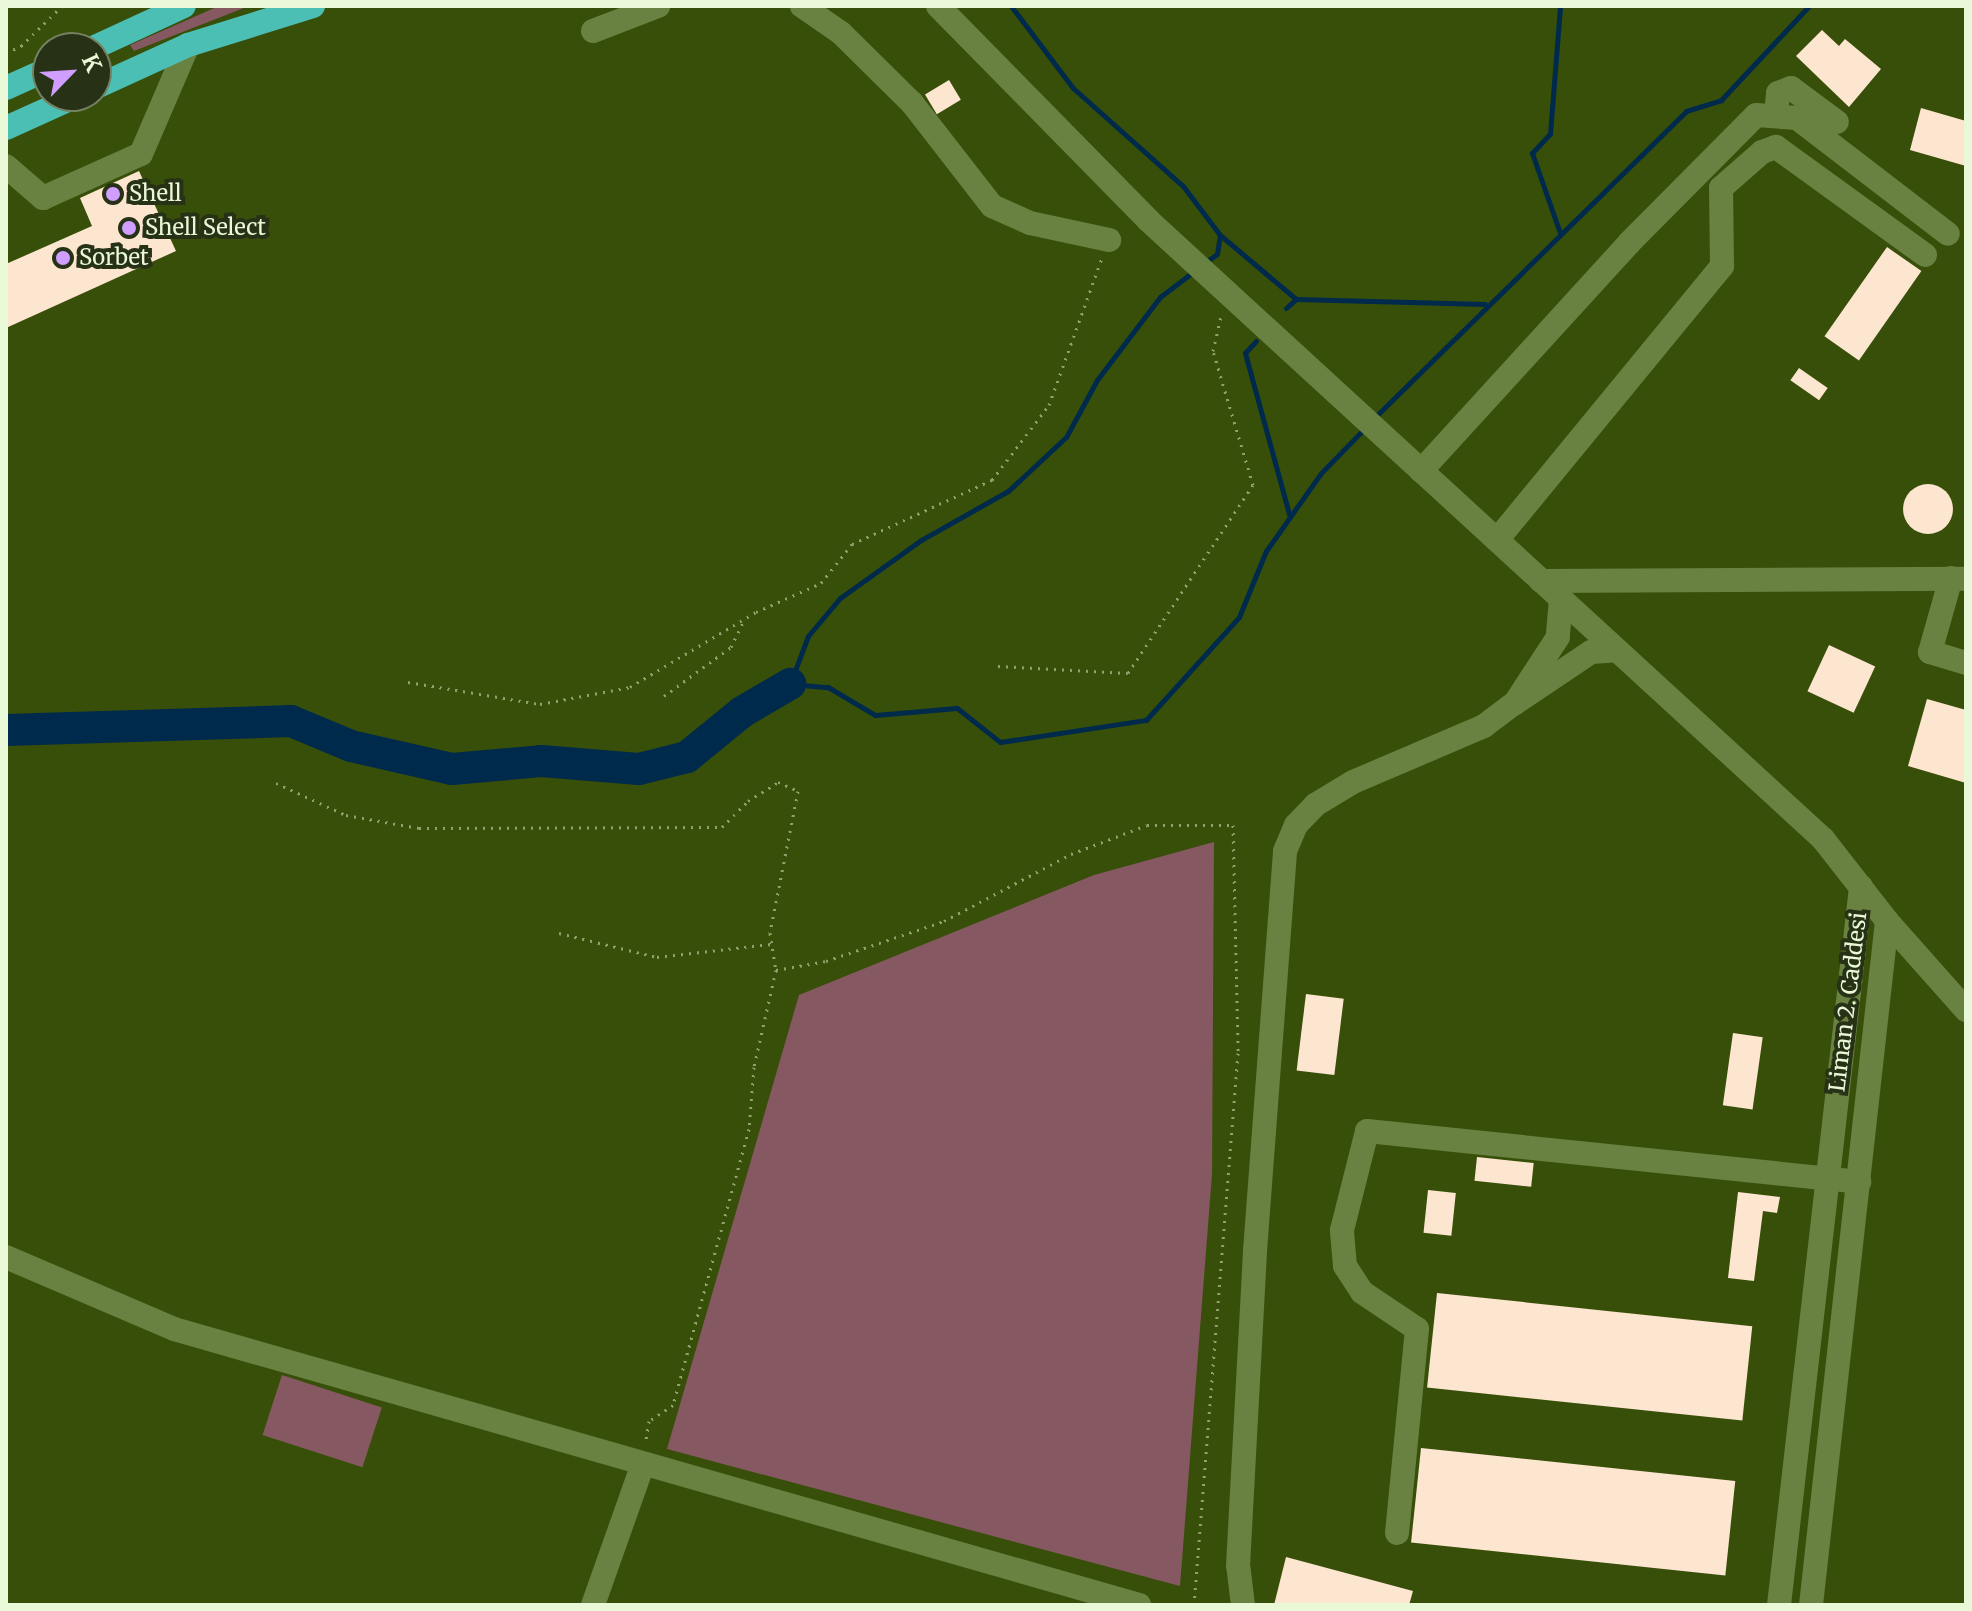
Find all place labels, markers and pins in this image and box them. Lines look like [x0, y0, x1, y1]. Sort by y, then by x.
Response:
place label: Shell [129, 181, 182, 207]
marker: Shell [104, 185, 122, 203]
place label: Shell Select [145, 215, 266, 241]
marker: Shell Select [120, 219, 138, 237]
place label: Sorbet [79, 245, 148, 271]
marker: Sorbet [54, 249, 72, 267]

